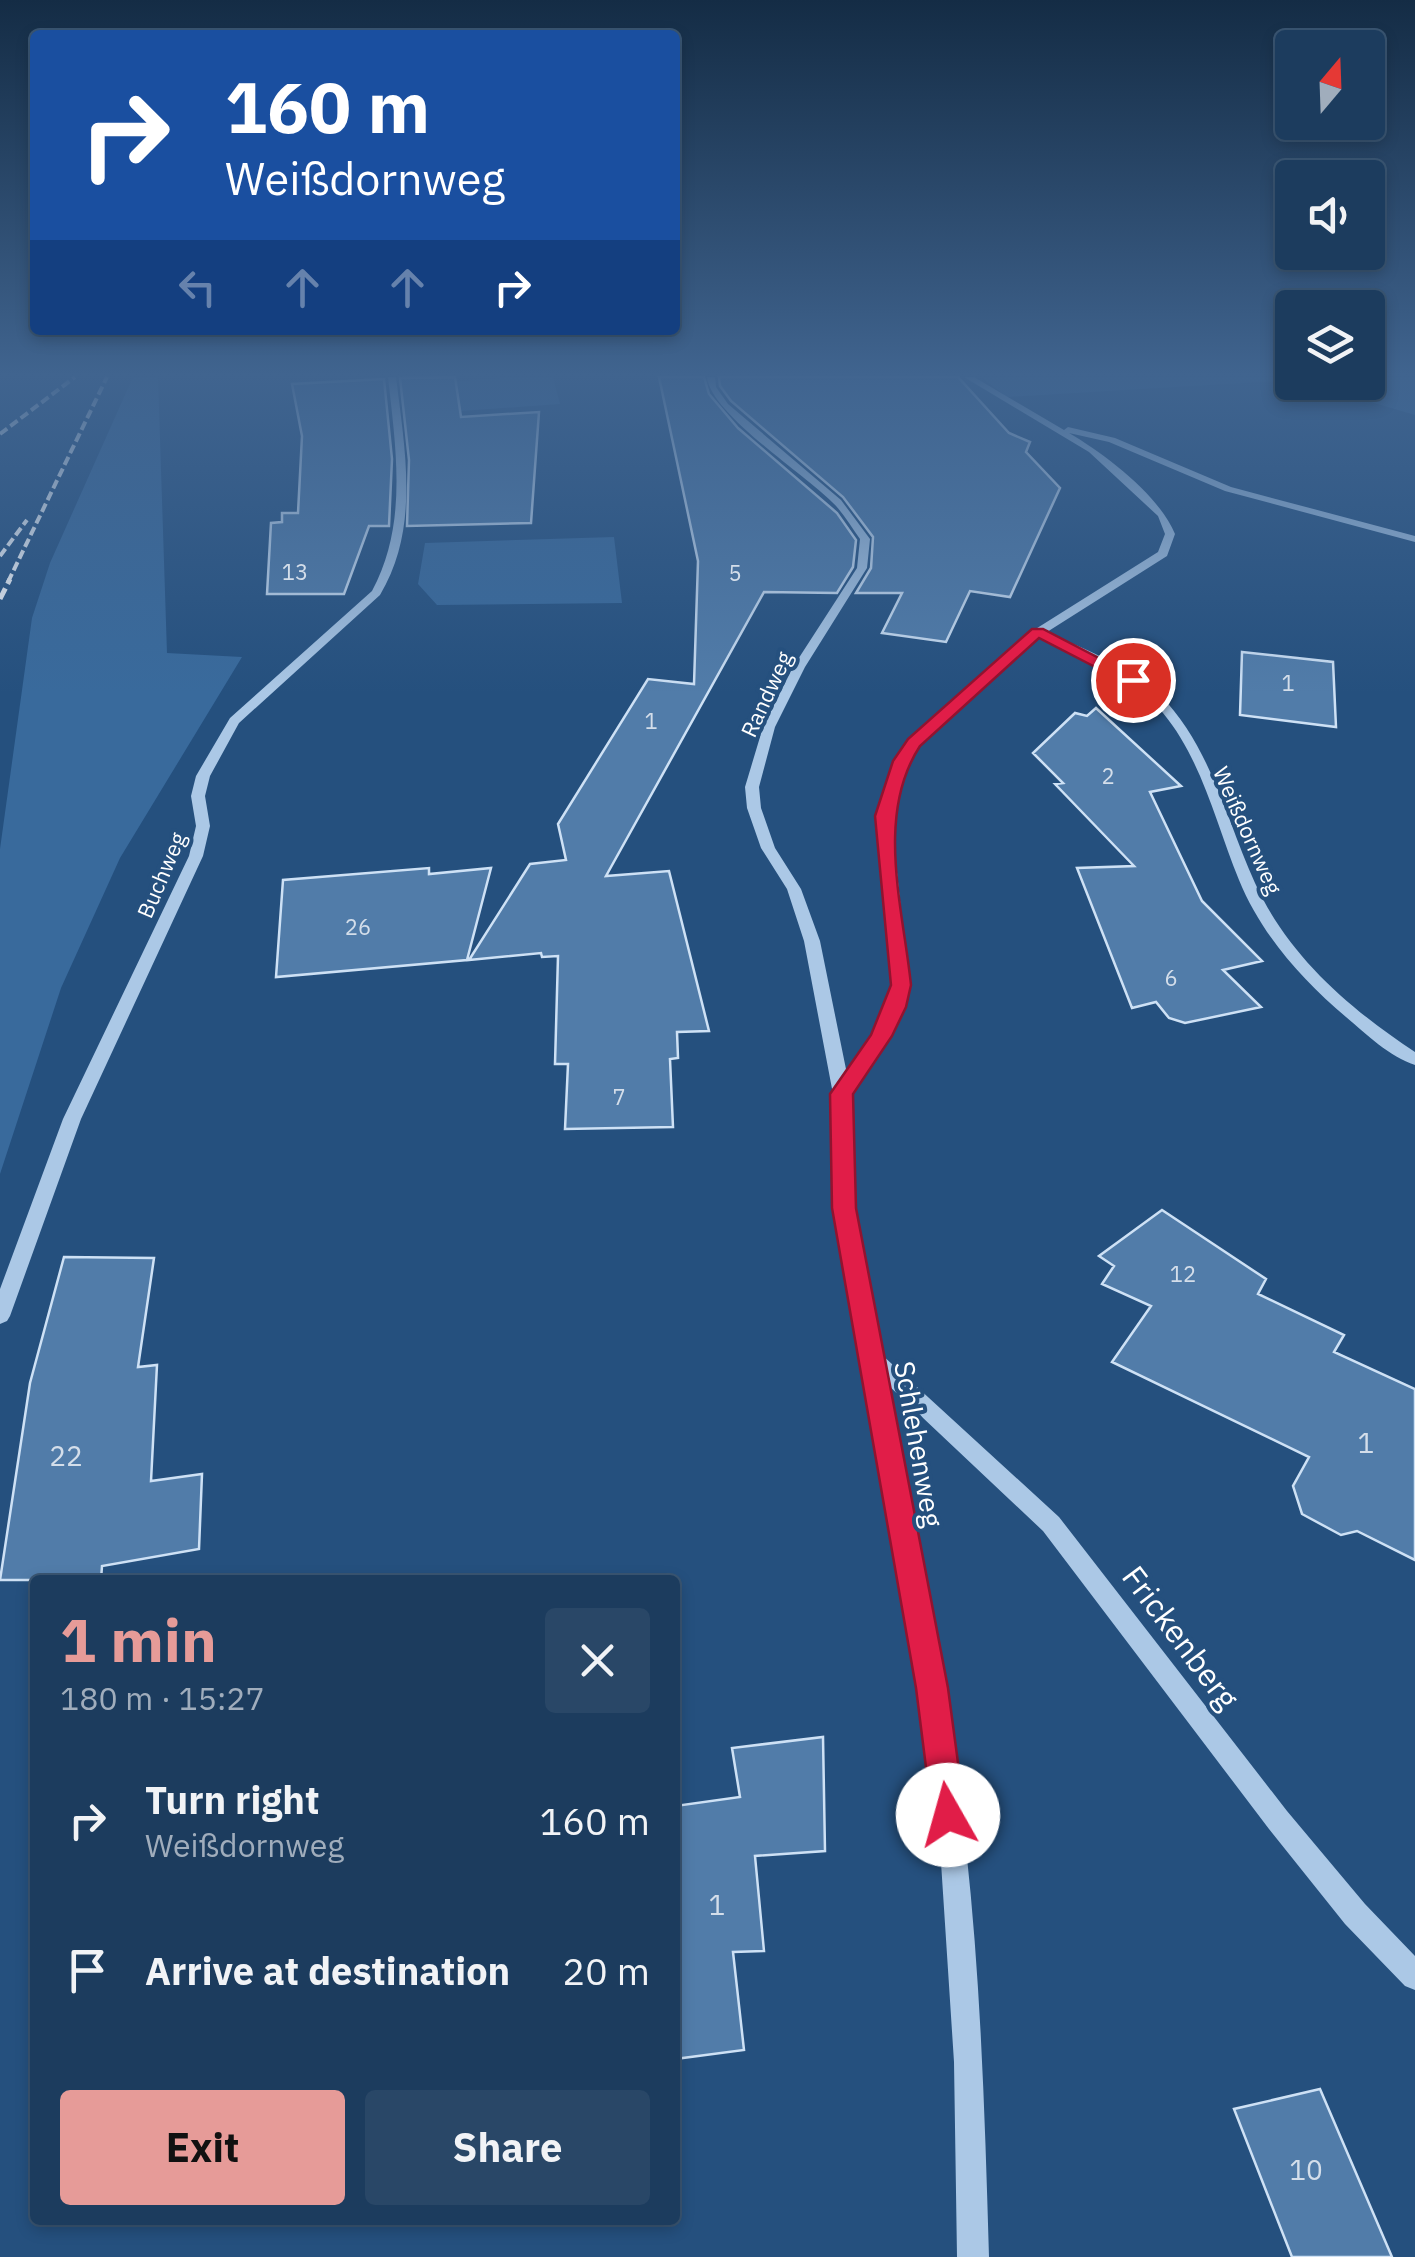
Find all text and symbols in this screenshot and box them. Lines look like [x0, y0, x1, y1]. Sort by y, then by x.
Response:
north arrow [1275, 30, 1385, 140]
map controls [1275, 30, 1385, 400]
text: 160 m [225, 61, 430, 152]
icon: right [60, 70, 190, 200]
text: Weißdornweg [225, 149, 505, 207]
button: sound [1275, 160, 1385, 270]
icon: left [170, 260, 225, 315]
icon: ahead [275, 260, 330, 315]
icon: ahead [380, 260, 435, 315]
icon: right [485, 260, 540, 315]
button: layers [1275, 290, 1385, 400]
house number: 13 [282, 557, 308, 586]
house number: 5 [728, 558, 742, 587]
pin [1091, 638, 1176, 723]
street label: Randweg [734, 646, 799, 742]
icon: arrive [1106, 653, 1161, 708]
house number: 1 [1281, 668, 1295, 697]
house number: 1 [644, 706, 658, 735]
house number: 2 [1101, 761, 1115, 790]
street label: Weißdornweg [1207, 762, 1289, 899]
street label: Buchweg [130, 827, 192, 922]
house number: 26 [345, 912, 371, 941]
house number: 6 [1164, 963, 1178, 992]
house number: 7 [612, 1082, 626, 1111]
house number: 12 [1170, 1259, 1196, 1288]
street label: Schlehenweg [886, 1358, 952, 1530]
house number: 1 [1358, 1424, 1374, 1461]
house number: 22 [49, 1437, 83, 1474]
street label: Frickenberg [1113, 1557, 1249, 1717]
text: 1 min [60, 1600, 217, 1679]
button: close [545, 1608, 650, 1713]
text: 180 m · 15:27 [60, 1677, 265, 1719]
position arrow [896, 1763, 1000, 1867]
text: Turn right [145, 1775, 320, 1824]
icon: right [60, 1793, 115, 1848]
text: 160 m [539, 1796, 650, 1845]
text: Weißdornweg [145, 1824, 344, 1866]
house number: 1 [709, 1886, 725, 1923]
icon: arrive [60, 1943, 115, 1998]
text: Arrive at destination [145, 1946, 510, 1995]
text: 20 m [562, 1946, 650, 1995]
button: Exit [60, 2090, 345, 2205]
button: Share [365, 2090, 650, 2205]
house number: 10 [1289, 2151, 1323, 2188]

